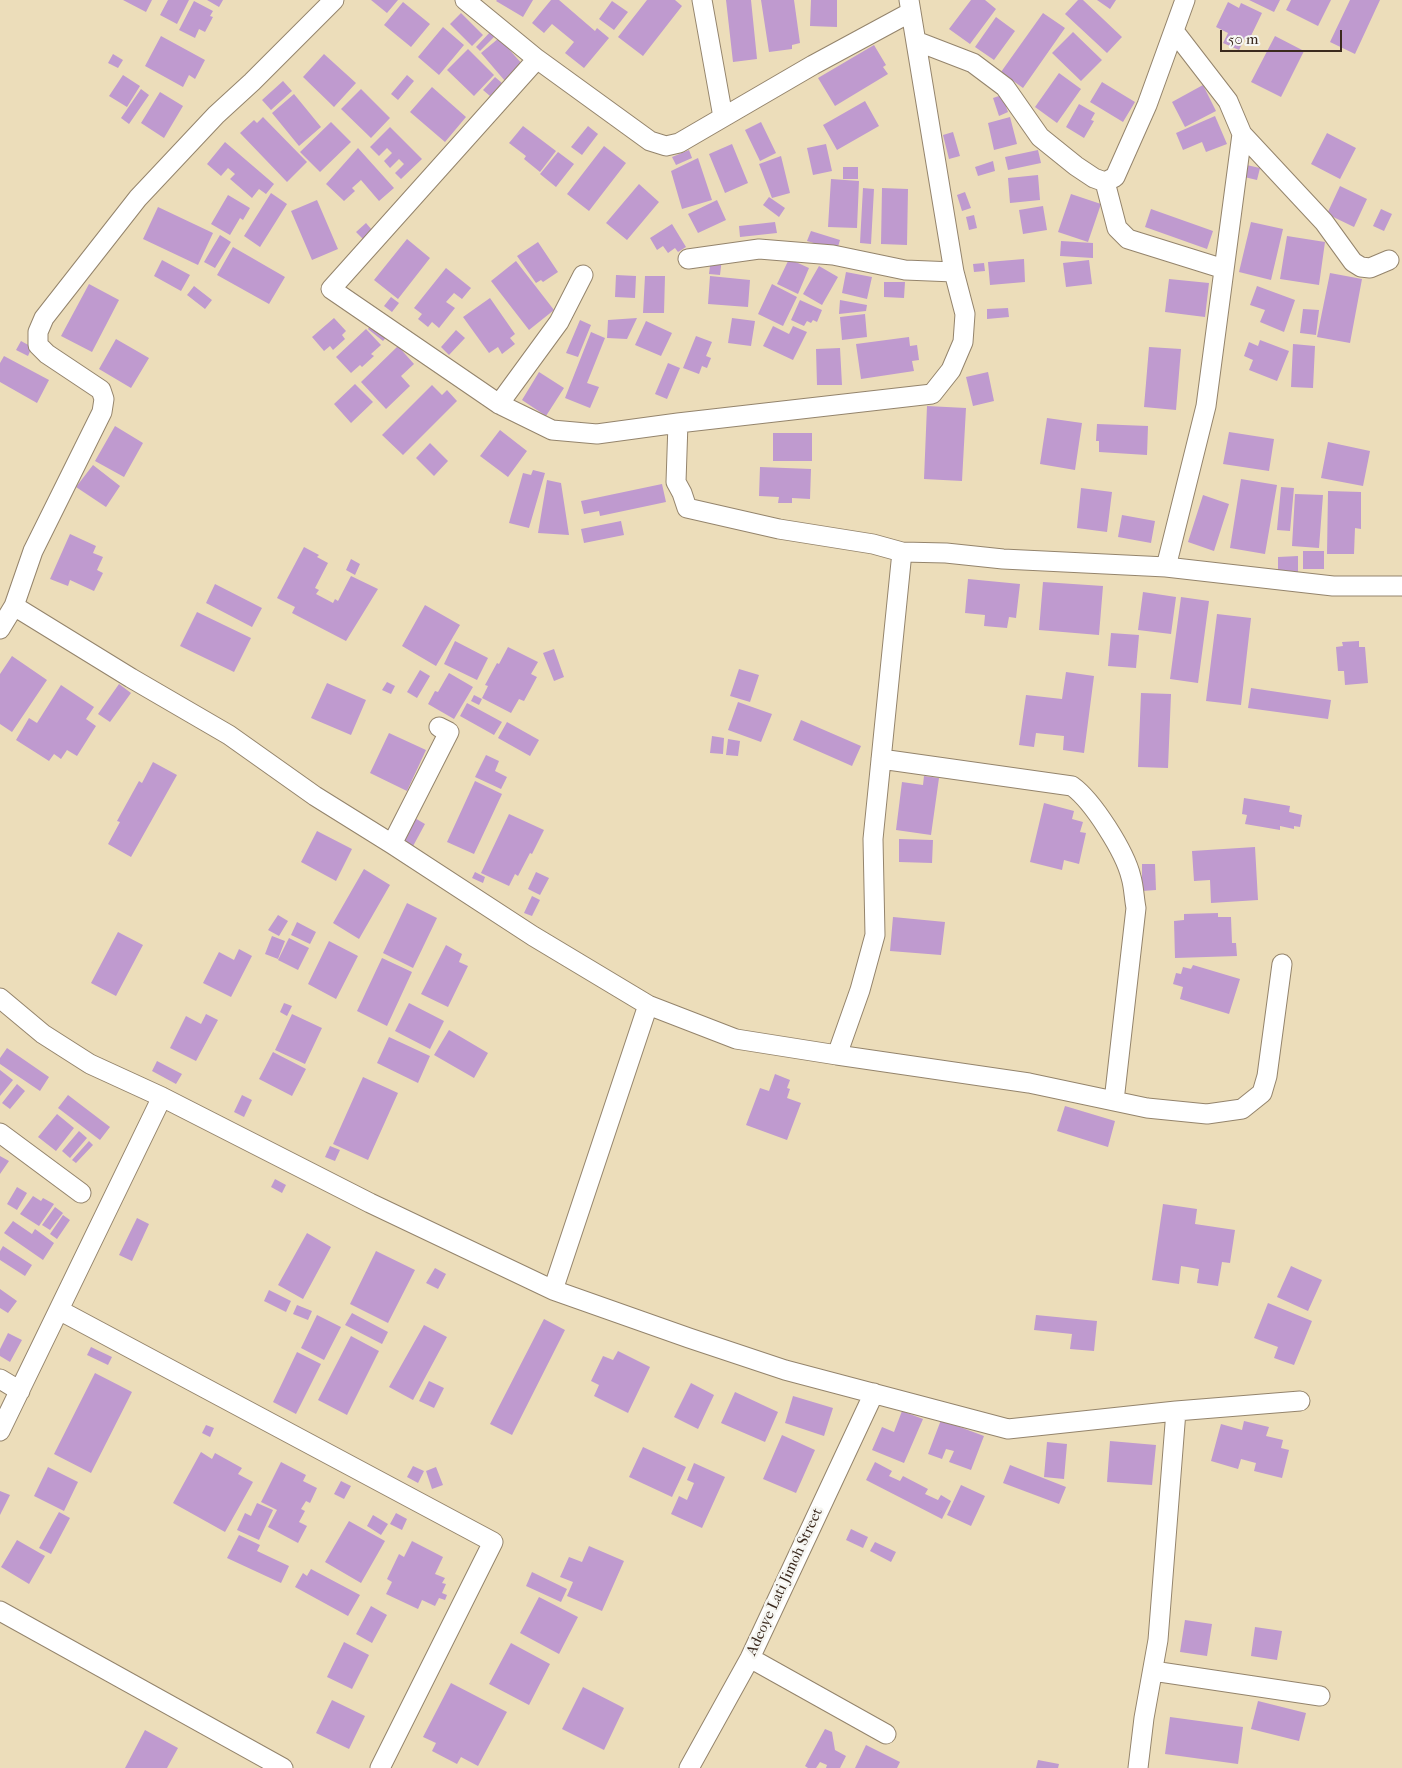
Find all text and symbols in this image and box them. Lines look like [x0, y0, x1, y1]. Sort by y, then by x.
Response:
scale bar [1222, 20, 1344, 52]
text: 50 m [1228, 30, 1258, 48]
street label: Adeoye Lati Jimoh Street [743, 1505, 827, 1659]

